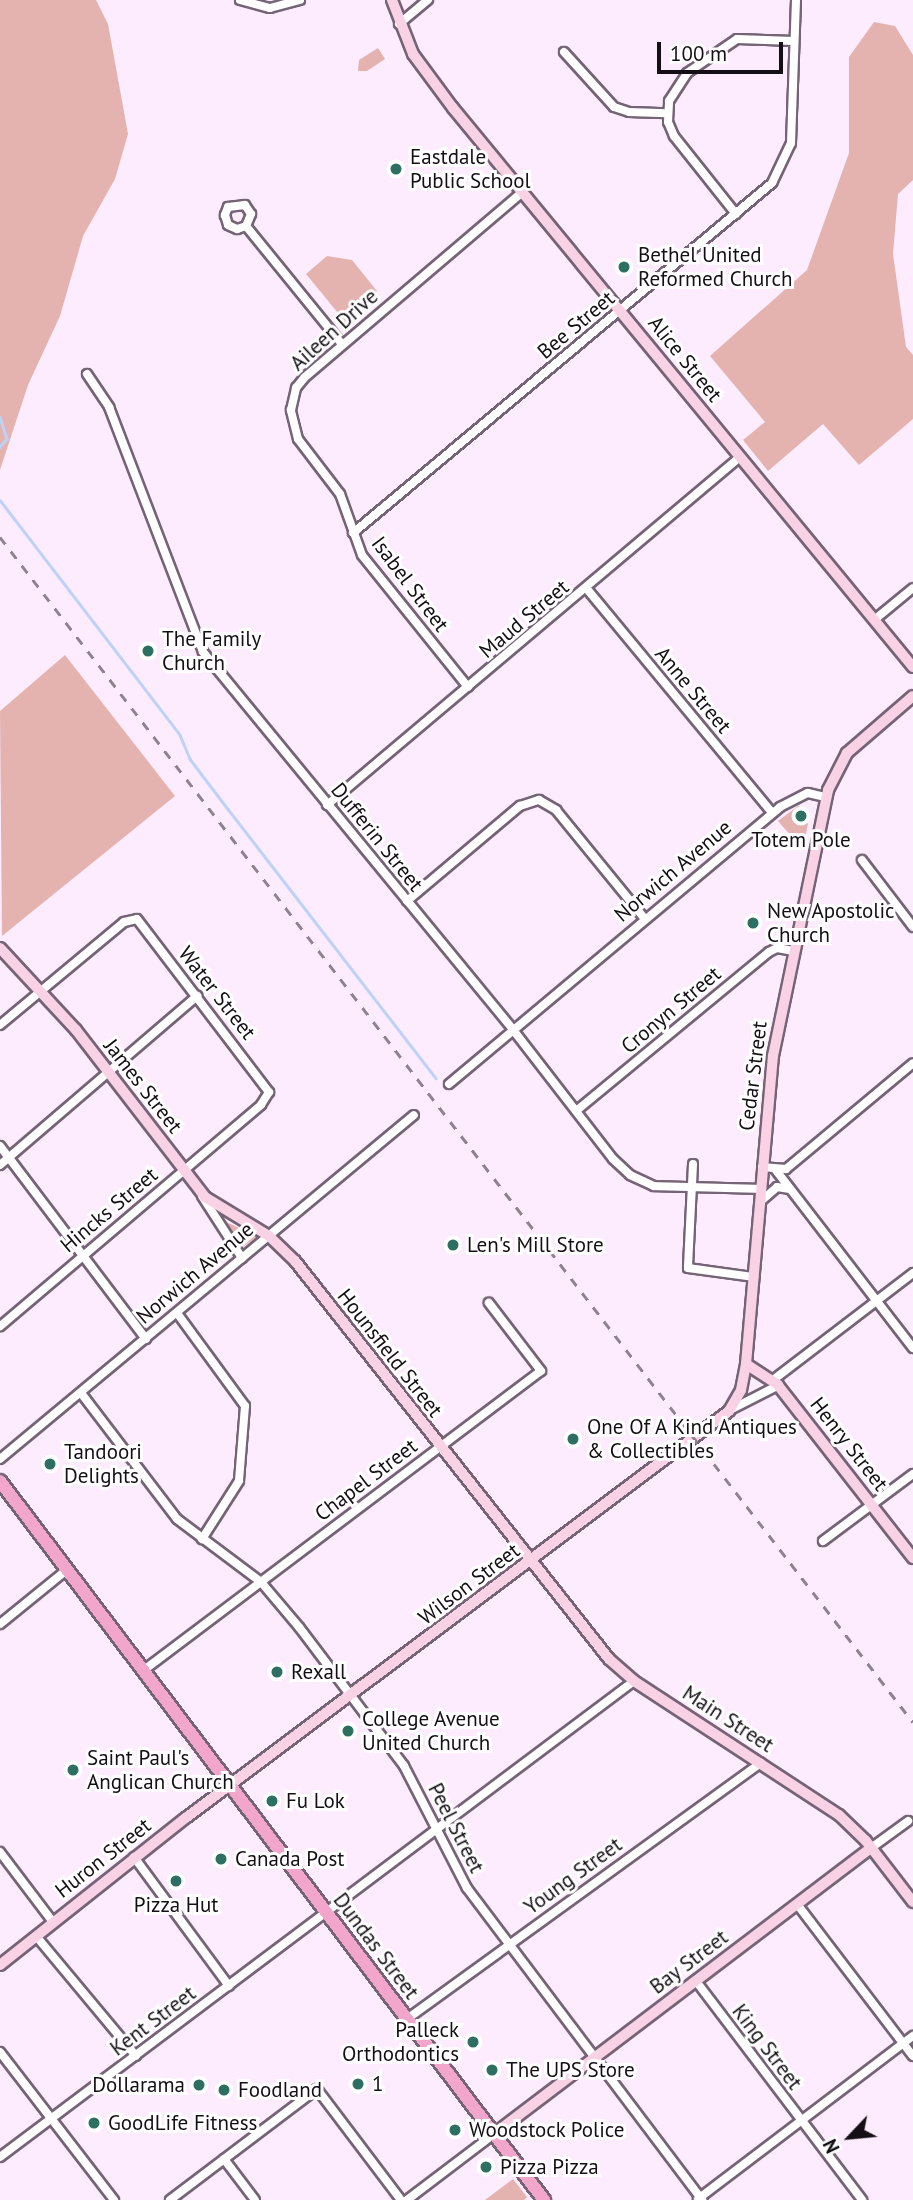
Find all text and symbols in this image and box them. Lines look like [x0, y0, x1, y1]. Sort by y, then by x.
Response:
scale bar [661, 28, 787, 72]
text: 100 m [670, 40, 727, 67]
place label: Eastdale Public School [410, 144, 531, 194]
marker: Eastdale Public School [388, 161, 404, 177]
place label: Bethel United Reformed Church [638, 242, 793, 292]
marker: Bethel United Reformed Church [616, 259, 632, 275]
street label: Aileen Drive [285, 284, 383, 376]
street label: Bee Street [532, 286, 620, 364]
street label: Alice Street [643, 311, 727, 407]
street label: Isabel Street [366, 531, 454, 637]
street label: Maud Street [474, 574, 574, 664]
place label: The Family Church [162, 626, 261, 676]
street label: Anne Street [650, 642, 736, 738]
marker: The Family Church [140, 643, 156, 659]
street label: Dufferin Street [326, 778, 428, 896]
marker: Totem Pole [793, 808, 809, 824]
street label: Norwich Avenue [609, 815, 737, 927]
place label: Totem Pole [751, 827, 851, 853]
place label: New Apostolic Church [767, 898, 896, 948]
marker: New Apostolic Church [745, 915, 761, 931]
street label: Water Street [173, 942, 261, 1044]
street label: Cronyn Street [616, 961, 726, 1059]
street label: Cedar Street [734, 1020, 772, 1132]
street label: James Street [98, 1034, 188, 1138]
street label: Hincks Street [55, 1162, 163, 1258]
street label: Norwich Avenue [131, 1217, 259, 1329]
place label: Len's Mill Store [467, 1232, 604, 1258]
marker: Len's Mill Store [445, 1237, 461, 1253]
street label: Hounsfield Street [332, 1284, 448, 1422]
street label: Henry Street [804, 1392, 894, 1496]
place label: One Of A Kind Antiques & Collectibles [587, 1414, 799, 1464]
marker: One Of A Kind Antiques & Collectibles [565, 1431, 581, 1447]
street label: Chapel Street [310, 1433, 422, 1527]
place label: Tandoori Delights [64, 1439, 142, 1489]
marker: Tandoori Delights [42, 1456, 58, 1472]
street label: Wilson Street [414, 1538, 524, 1630]
place label: Rexall [291, 1659, 346, 1685]
marker: Rexall [269, 1664, 285, 1680]
street label: Main Street [678, 1680, 778, 1758]
place label: College Avenue United Church [362, 1706, 500, 1756]
marker: College Avenue United Church [340, 1723, 356, 1739]
place label: Saint Paul's Anglican Church [87, 1745, 234, 1795]
marker: Saint Paul's Anglican Church [65, 1762, 81, 1778]
street label: Peel Street [423, 1779, 489, 1877]
place label: Fu Lok [286, 1788, 345, 1814]
marker: Fu Lok [264, 1793, 280, 1809]
street label: Huron Street [50, 1813, 156, 1903]
street label: Young Street [519, 1832, 627, 1920]
place label: Canada Post [235, 1846, 344, 1872]
marker: Canada Post [213, 1851, 229, 1867]
marker: Pizza Hut [168, 1873, 184, 1889]
street label: Dundas Street [328, 1888, 424, 2004]
place label: Pizza Hut [134, 1892, 218, 1918]
street label: Bay Street [645, 1924, 733, 2000]
street label: Kent Street [105, 1981, 201, 2061]
street label: King Street [727, 1999, 807, 2095]
place label: Palleck Orthodontics [342, 2017, 459, 2067]
marker: Palleck Orthodontics [465, 2034, 481, 2050]
place label: The UPS Store [506, 2057, 635, 2083]
marker: The UPS Store [484, 2062, 500, 2078]
place label: 1 [372, 2071, 383, 2097]
place label: Dollarama [92, 2072, 185, 2098]
marker: 1 [350, 2076, 366, 2092]
marker: Dollarama [191, 2077, 207, 2093]
place label: Foodland [238, 2077, 322, 2103]
marker: Foodland [216, 2082, 232, 2098]
north arrow [815, 2102, 885, 2172]
place label: GoodLife Fitness [108, 2110, 257, 2136]
marker: GoodLife Fitness [86, 2115, 102, 2131]
place label: Woodstock Police [469, 2117, 625, 2143]
marker: Woodstock Police [447, 2122, 463, 2138]
text: N [818, 2135, 845, 2157]
place label: Pizza Pizza [500, 2154, 599, 2180]
marker: Pizza Pizza [478, 2159, 494, 2175]

